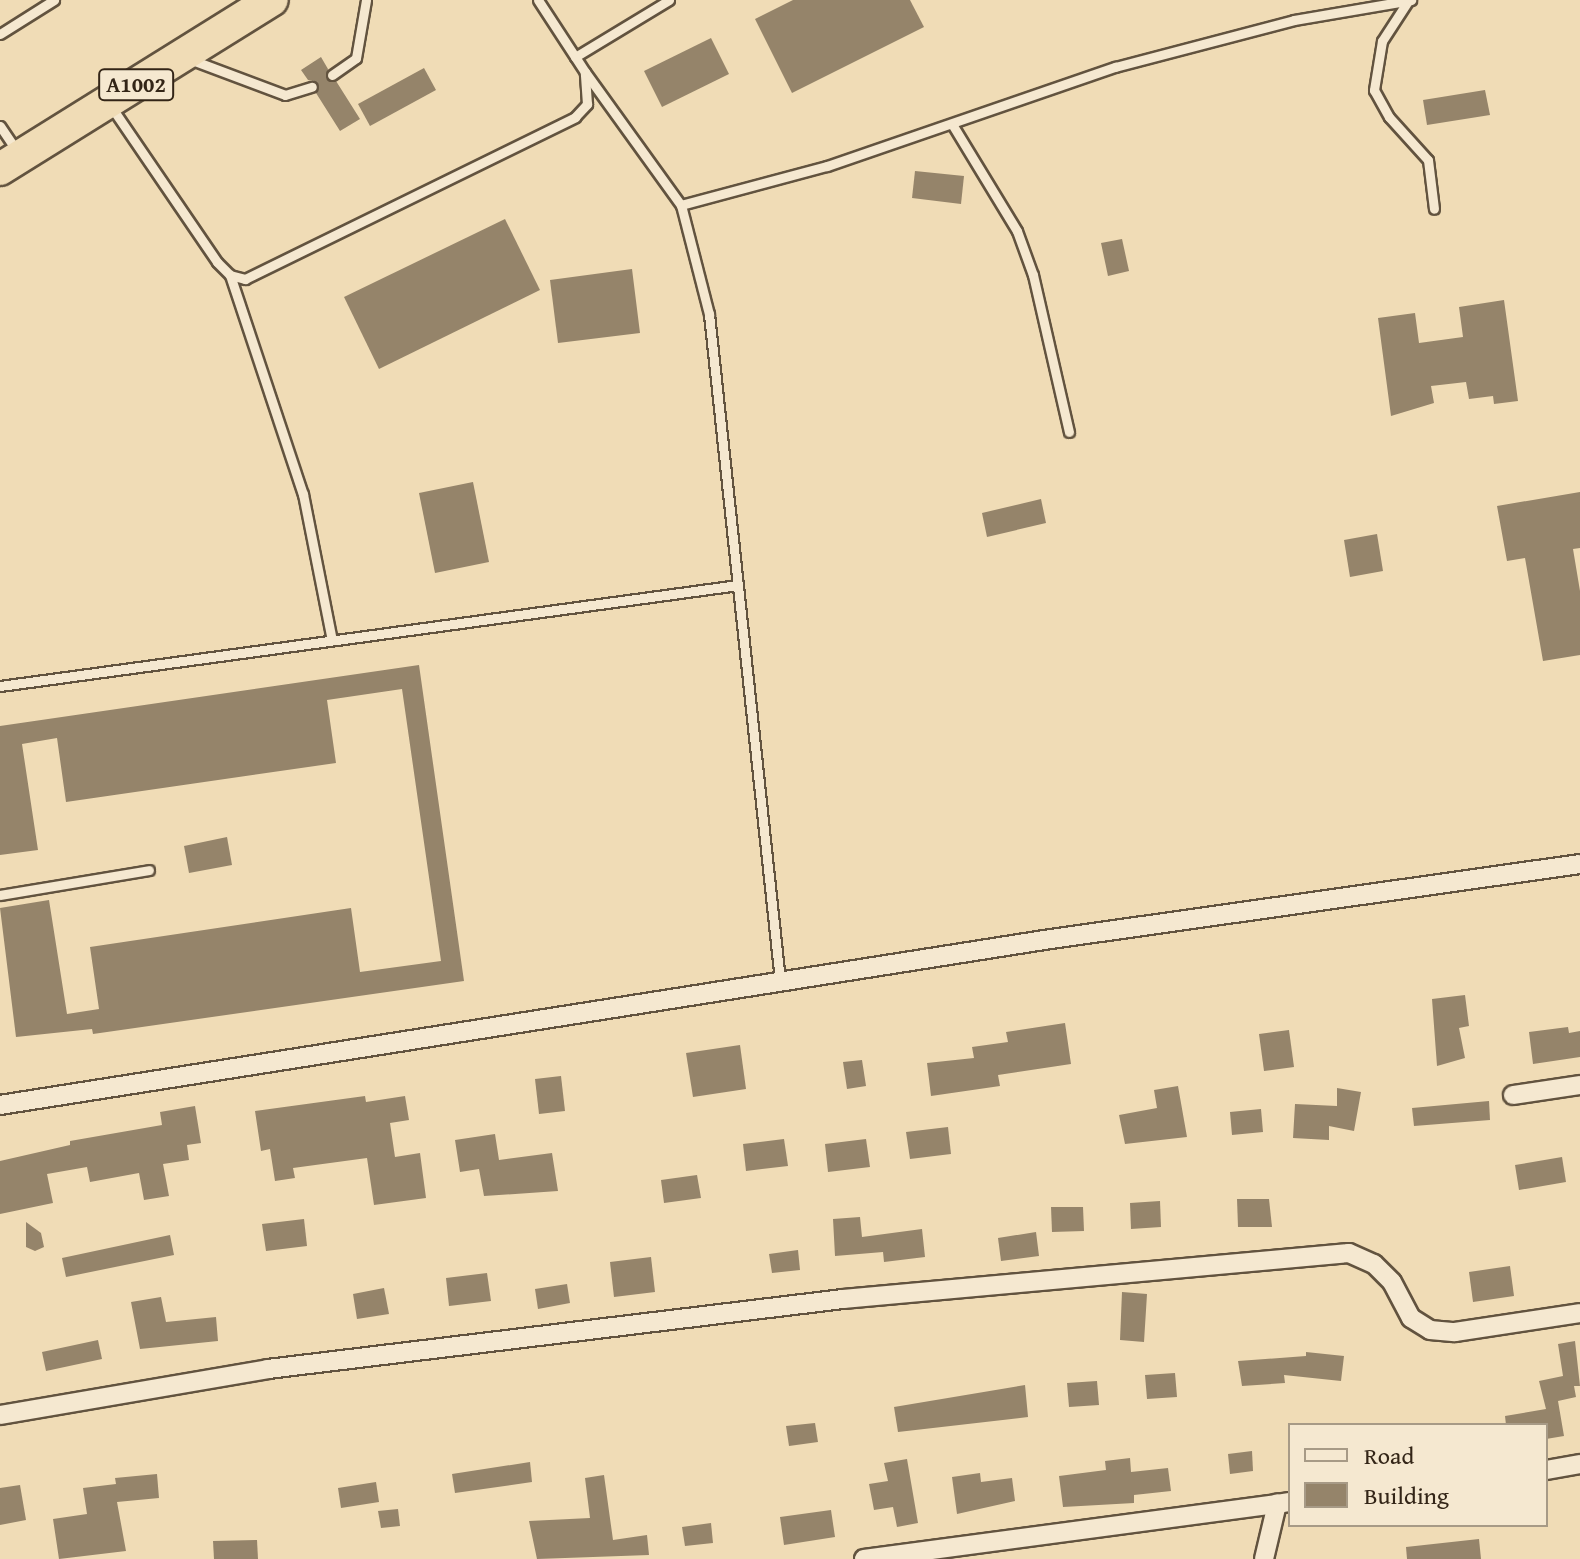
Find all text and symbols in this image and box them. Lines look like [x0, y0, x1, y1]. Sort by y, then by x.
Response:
road number: A1002 [98, 67, 174, 103]
legend [1288, 1423, 1548, 1527]
text: Road [1364, 1438, 1414, 1473]
text: Building [1364, 1478, 1449, 1513]

